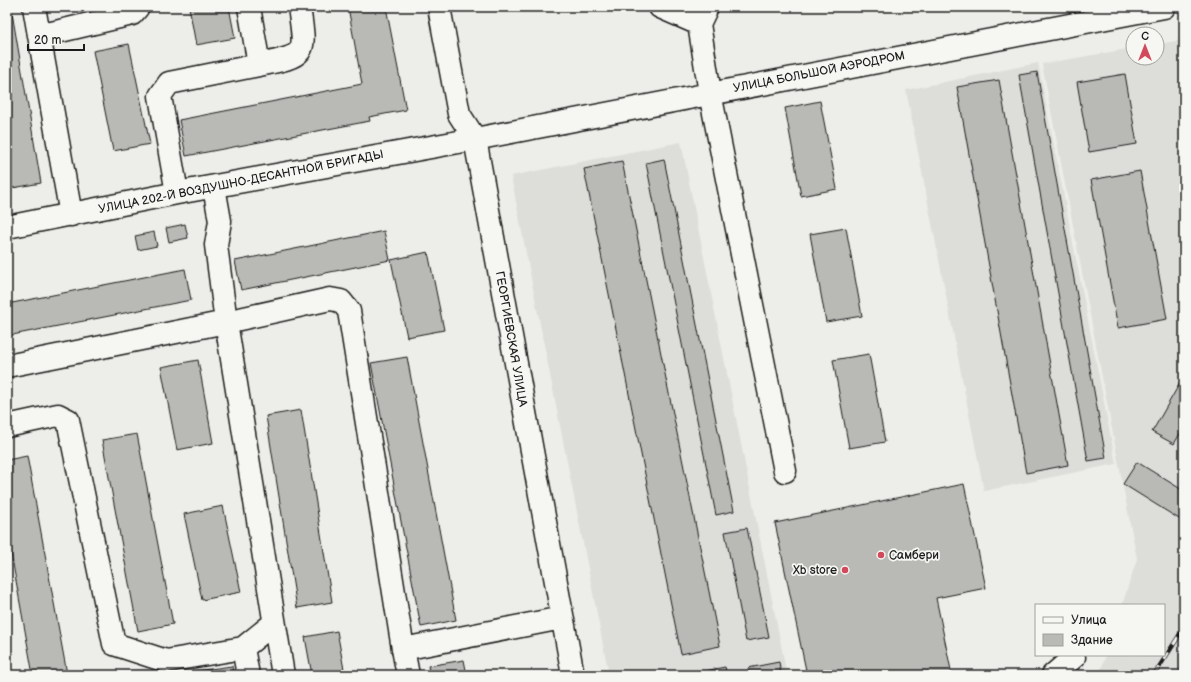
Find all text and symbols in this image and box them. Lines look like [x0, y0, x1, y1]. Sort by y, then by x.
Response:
scale bar [28, 26, 84, 52]
north arrow [1125, 26, 1165, 66]
text: С [1141, 30, 1149, 43]
text: 20 m [34, 33, 61, 48]
street label: УЛИЦА БОЛЬШОЙ АЭРОДРОМ [732, 48, 906, 96]
street label: УЛИЦА 202-Й ВОЗДУШНО-ДЕСАНТНОЙ БРИГАДЫ [97, 147, 385, 217]
street label: ГЕОРГИЕВСКАЯ УЛИЦА [492, 270, 530, 409]
place label: Самбери [889, 548, 939, 563]
marker: Самбери [876, 550, 886, 560]
place label: Xb store [792, 563, 837, 578]
marker: Xb store [840, 565, 850, 575]
legend [1035, 604, 1165, 656]
text: Улица [1071, 613, 1107, 628]
text: Здание [1071, 633, 1113, 648]

